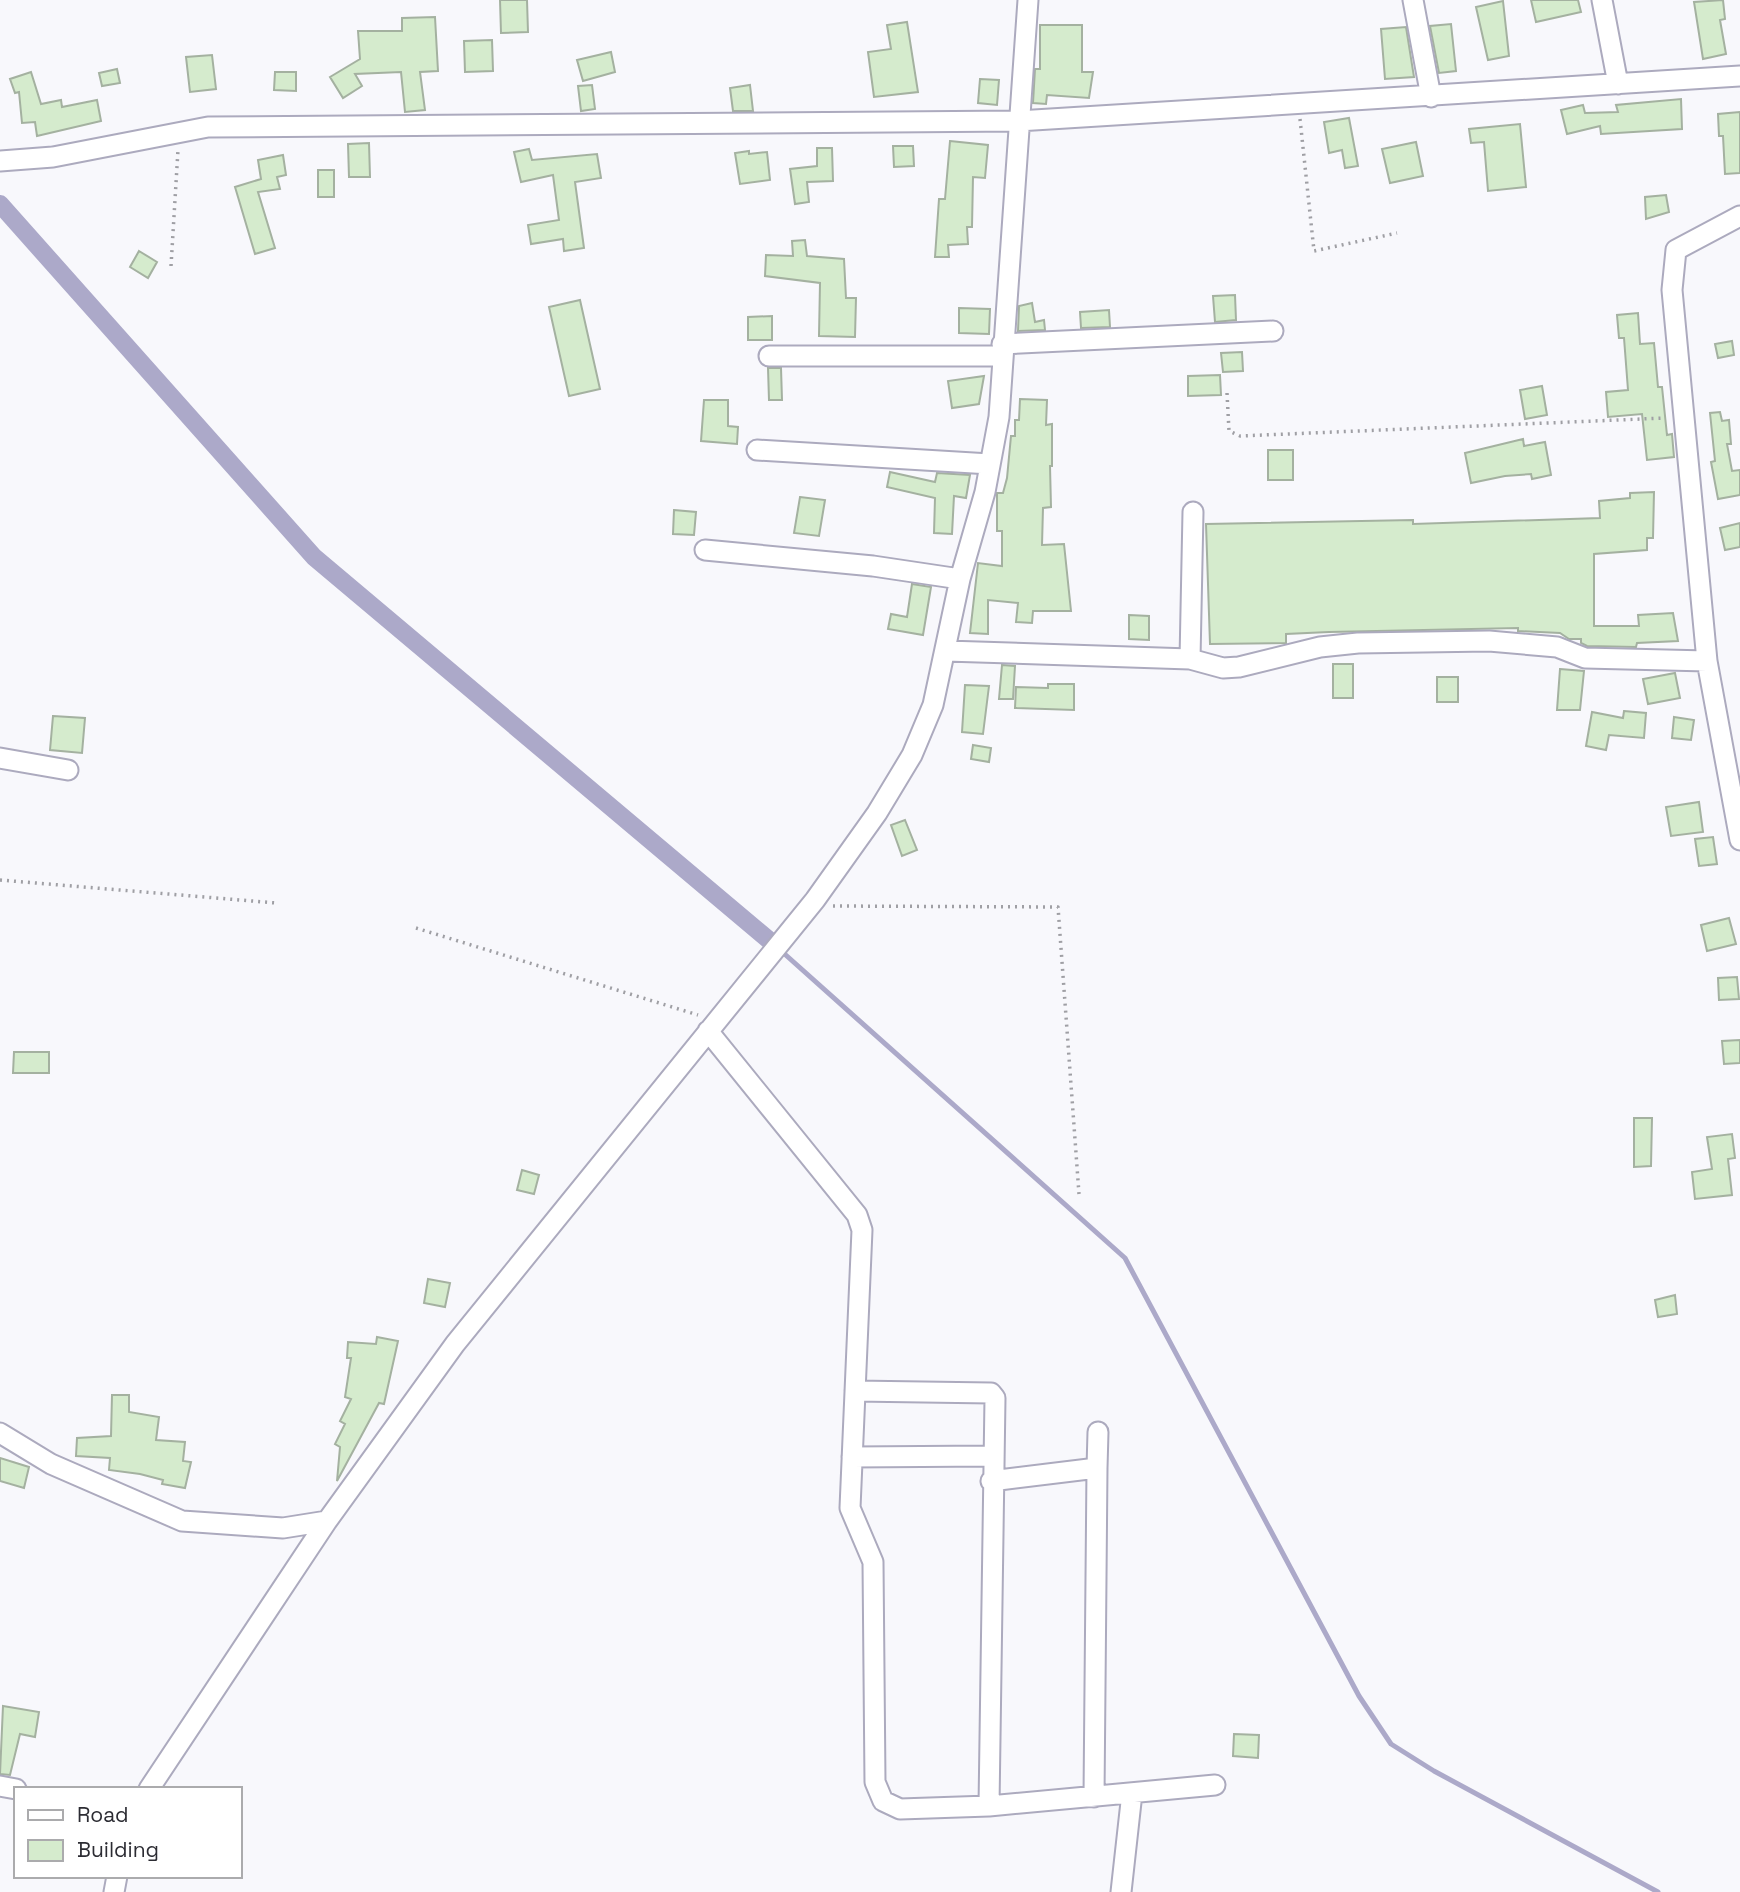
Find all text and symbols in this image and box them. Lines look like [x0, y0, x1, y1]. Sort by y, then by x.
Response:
legend [14, 1787, 242, 1878]
text: Road [77, 1801, 129, 1828]
text: Building [77, 1836, 159, 1863]

